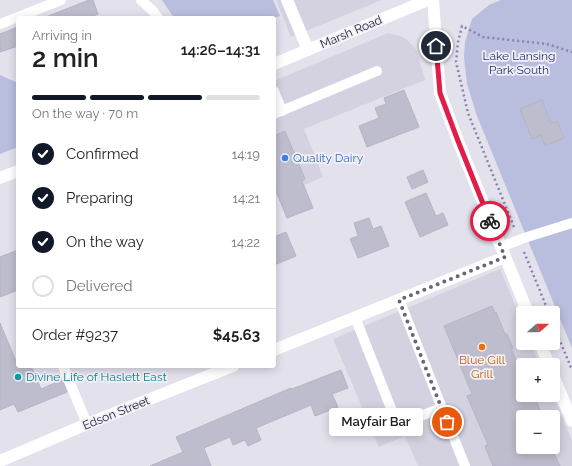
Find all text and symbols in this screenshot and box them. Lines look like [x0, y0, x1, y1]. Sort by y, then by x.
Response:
street label: Marsh Road [318, 13, 384, 51]
text: Arriving in [32, 28, 92, 43]
pin [419, 29, 453, 63]
icon: home [425, 35, 447, 57]
text: 14:26–14:31 [181, 41, 260, 59]
text: 2 min [32, 43, 99, 73]
park label: Lake Lansing Park South [482, 49, 556, 77]
text: On the way · 70 m [32, 106, 138, 121]
icon: check [32, 143, 54, 165]
text: Confirmed [66, 145, 139, 163]
text: 14:19 [232, 147, 260, 162]
place label: Quality Dairy [293, 151, 364, 165]
marker: Quality Dairy [280, 153, 290, 163]
icon: check [32, 187, 54, 209]
text: Preparing [66, 189, 133, 207]
text: 14:21 [233, 191, 260, 206]
courier [470, 201, 510, 241]
icon: bike [479, 210, 501, 232]
icon: check [32, 231, 54, 253]
text: On the way [66, 233, 144, 251]
text: 14:22 [231, 235, 260, 250]
text: Delivered [66, 277, 133, 295]
north arrow [516, 306, 560, 350]
map controls [516, 306, 560, 454]
text: Order #9237 [32, 326, 118, 344]
text: $45.63 [213, 326, 260, 344]
marker: Blue Gill Grill [477, 342, 487, 352]
place label: Blue Gill Grill [459, 353, 506, 381]
button: + [516, 358, 560, 402]
place label: Divine Life of Haslett East [26, 370, 167, 384]
marker: Divine Life of Haslett East [13, 372, 23, 382]
street label: Edson Street [81, 393, 151, 433]
pin [430, 405, 464, 439]
callout: Mayfair Bar [329, 408, 423, 436]
button: − [516, 410, 560, 454]
icon: bag [436, 411, 458, 433]
text: Mayfair Bar [341, 414, 411, 429]

